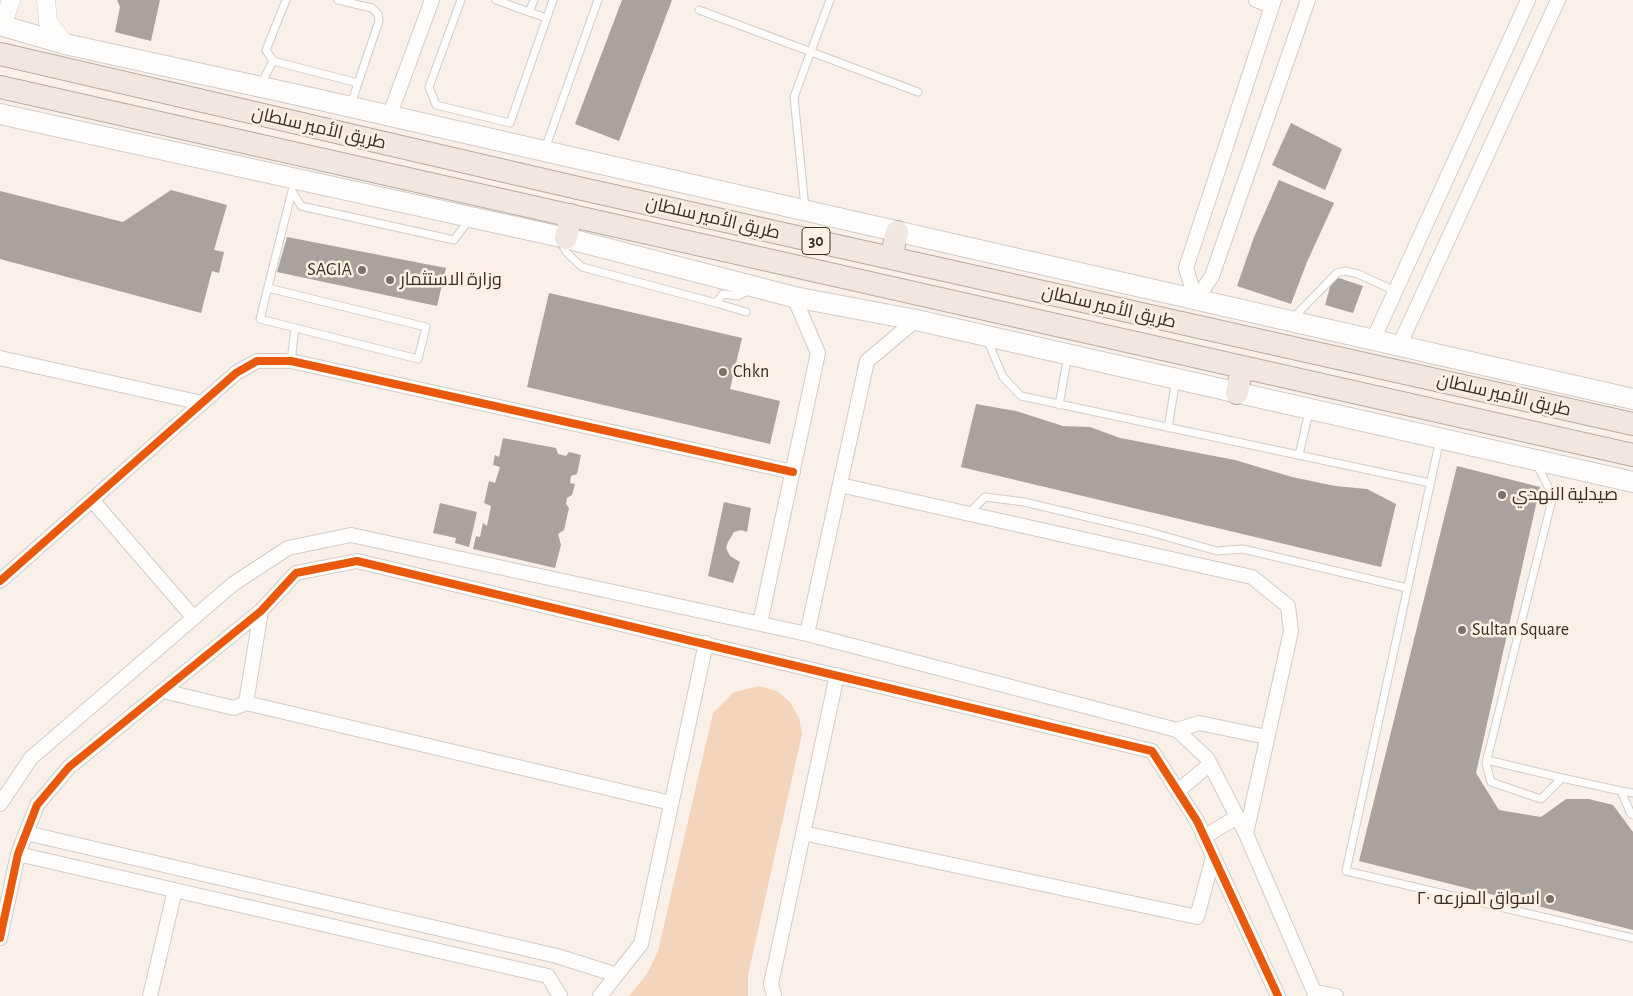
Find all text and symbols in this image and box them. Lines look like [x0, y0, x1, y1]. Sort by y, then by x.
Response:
street label: طريق الأمير سلطان [250, 102, 388, 154]
street label: طريق الأمير سلطان [644, 192, 782, 244]
road number: 30 [802, 228, 830, 255]
place label: SAGIA [307, 259, 352, 281]
marker: SAGIA [356, 264, 368, 276]
place label: وزارة الاستثمار [400, 269, 502, 291]
marker: وزارة الاستثمار [384, 274, 396, 286]
street label: طريق الأمير سلطان [1040, 281, 1178, 333]
place label: Chkn [733, 361, 769, 383]
marker: Chkn [717, 366, 729, 378]
street label: طريق الأمير سلطان [1435, 369, 1573, 421]
place label: صيدلية النهدي [1512, 484, 1618, 506]
marker: صيدلية النهدي [1496, 489, 1508, 501]
place label: Sultan Square [1472, 619, 1569, 641]
marker: Sultan Square [1456, 624, 1468, 636]
place label: اسواق المزرعه ٢٠ [1416, 888, 1540, 910]
marker: اسواق المزرعه ٢٠ [1544, 893, 1556, 905]

